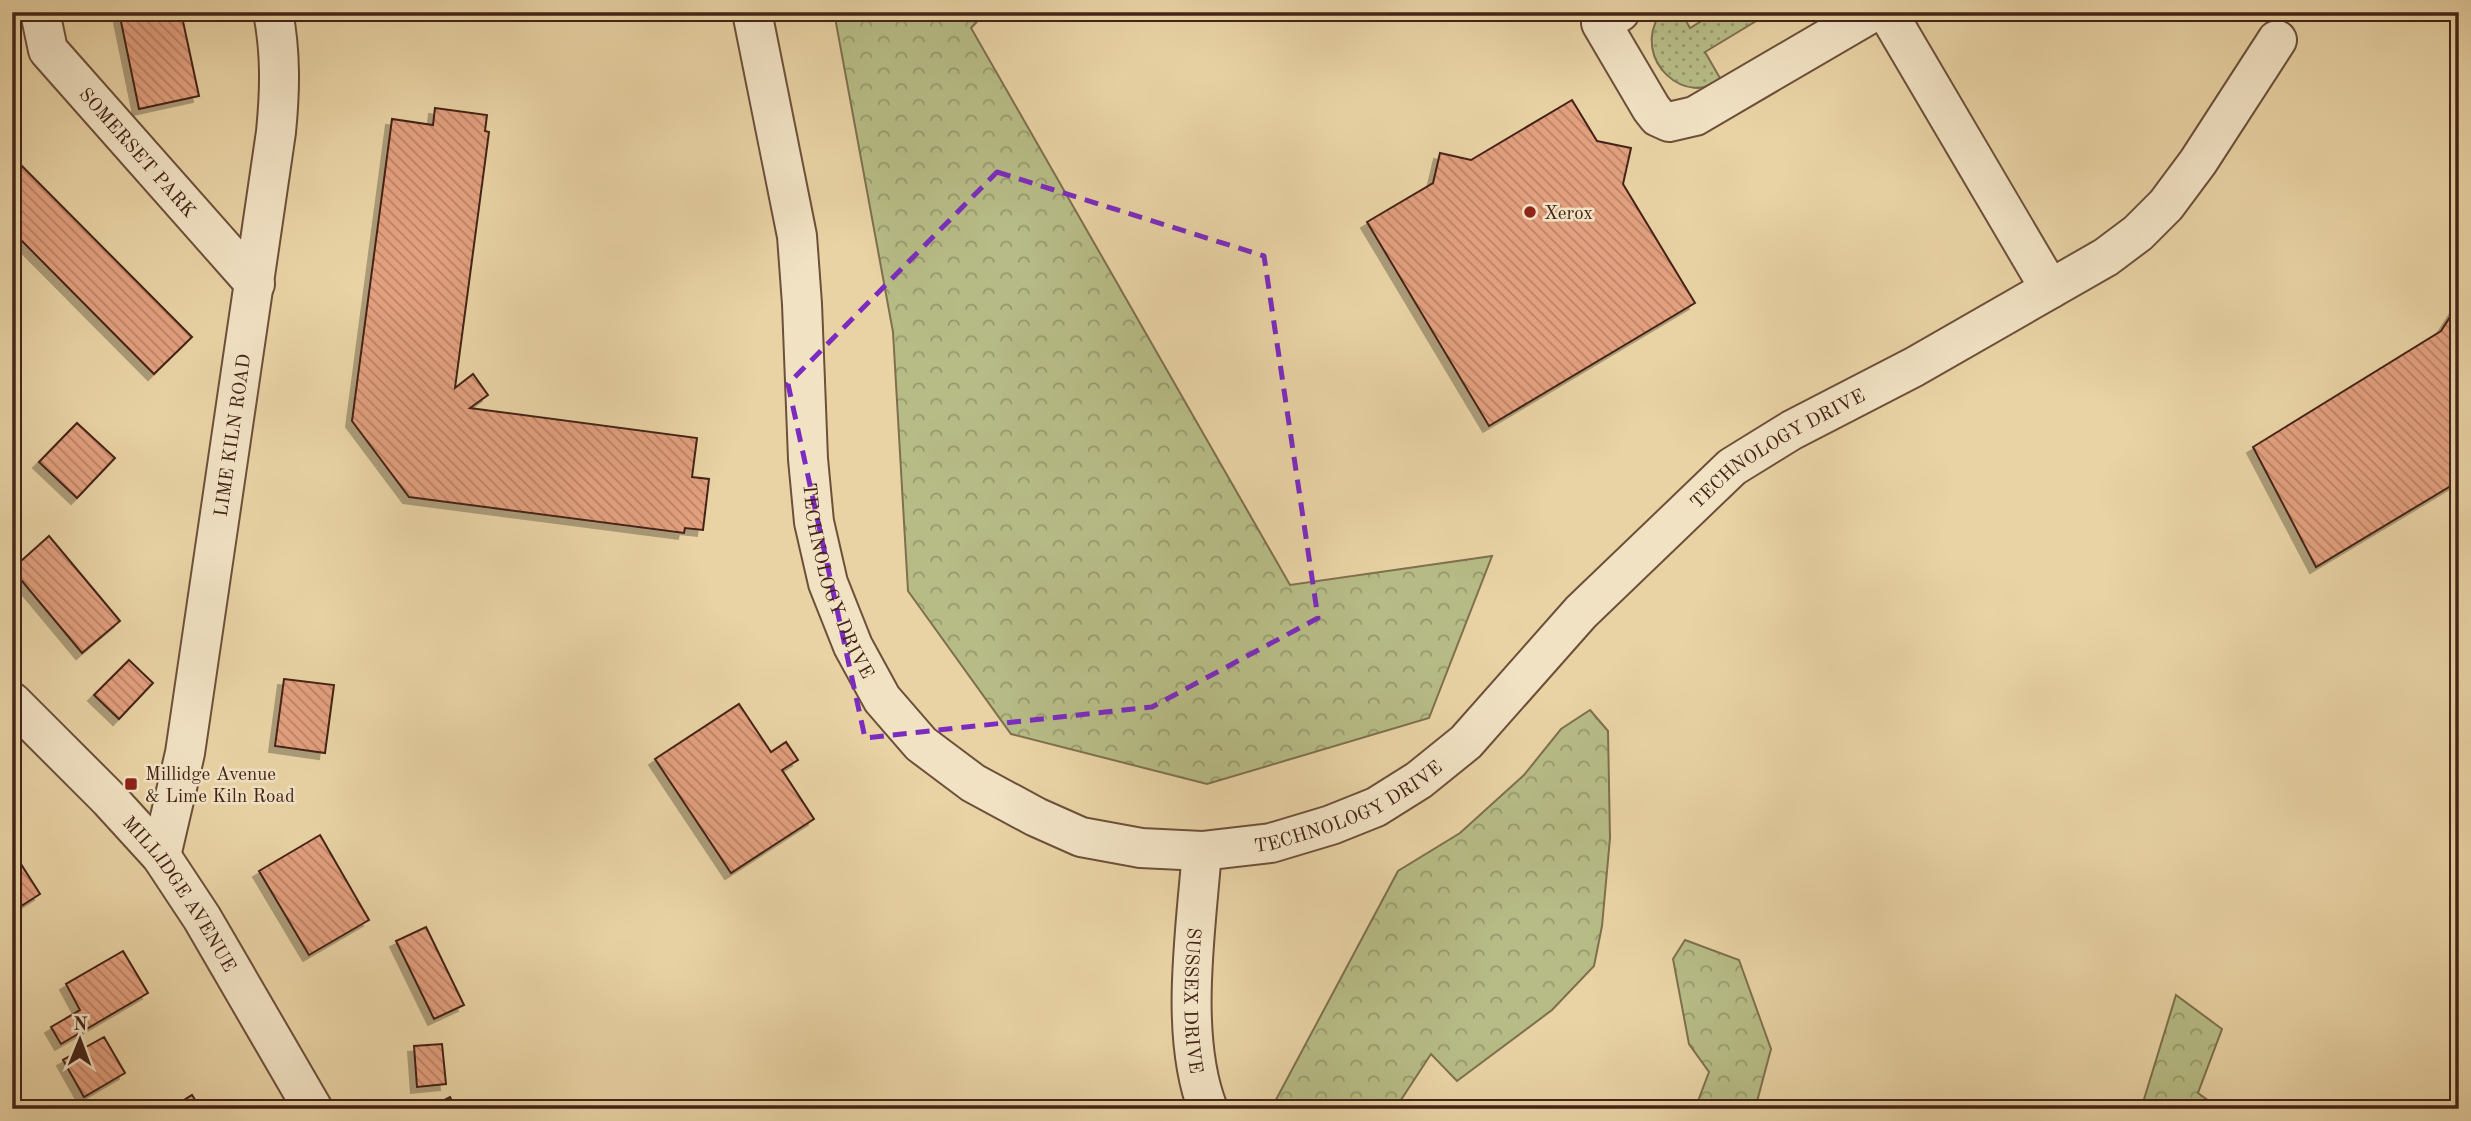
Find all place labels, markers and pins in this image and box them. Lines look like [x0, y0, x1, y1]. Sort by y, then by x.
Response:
marker: Xerox [1522, 204, 1538, 220]
place label: Xerox [1544, 205, 1593, 224]
place label: Millidge Avenue & Lime Kiln Road [145, 766, 295, 807]
marker: Millidge Avenue & Lime Kiln Road [123, 776, 139, 792]

